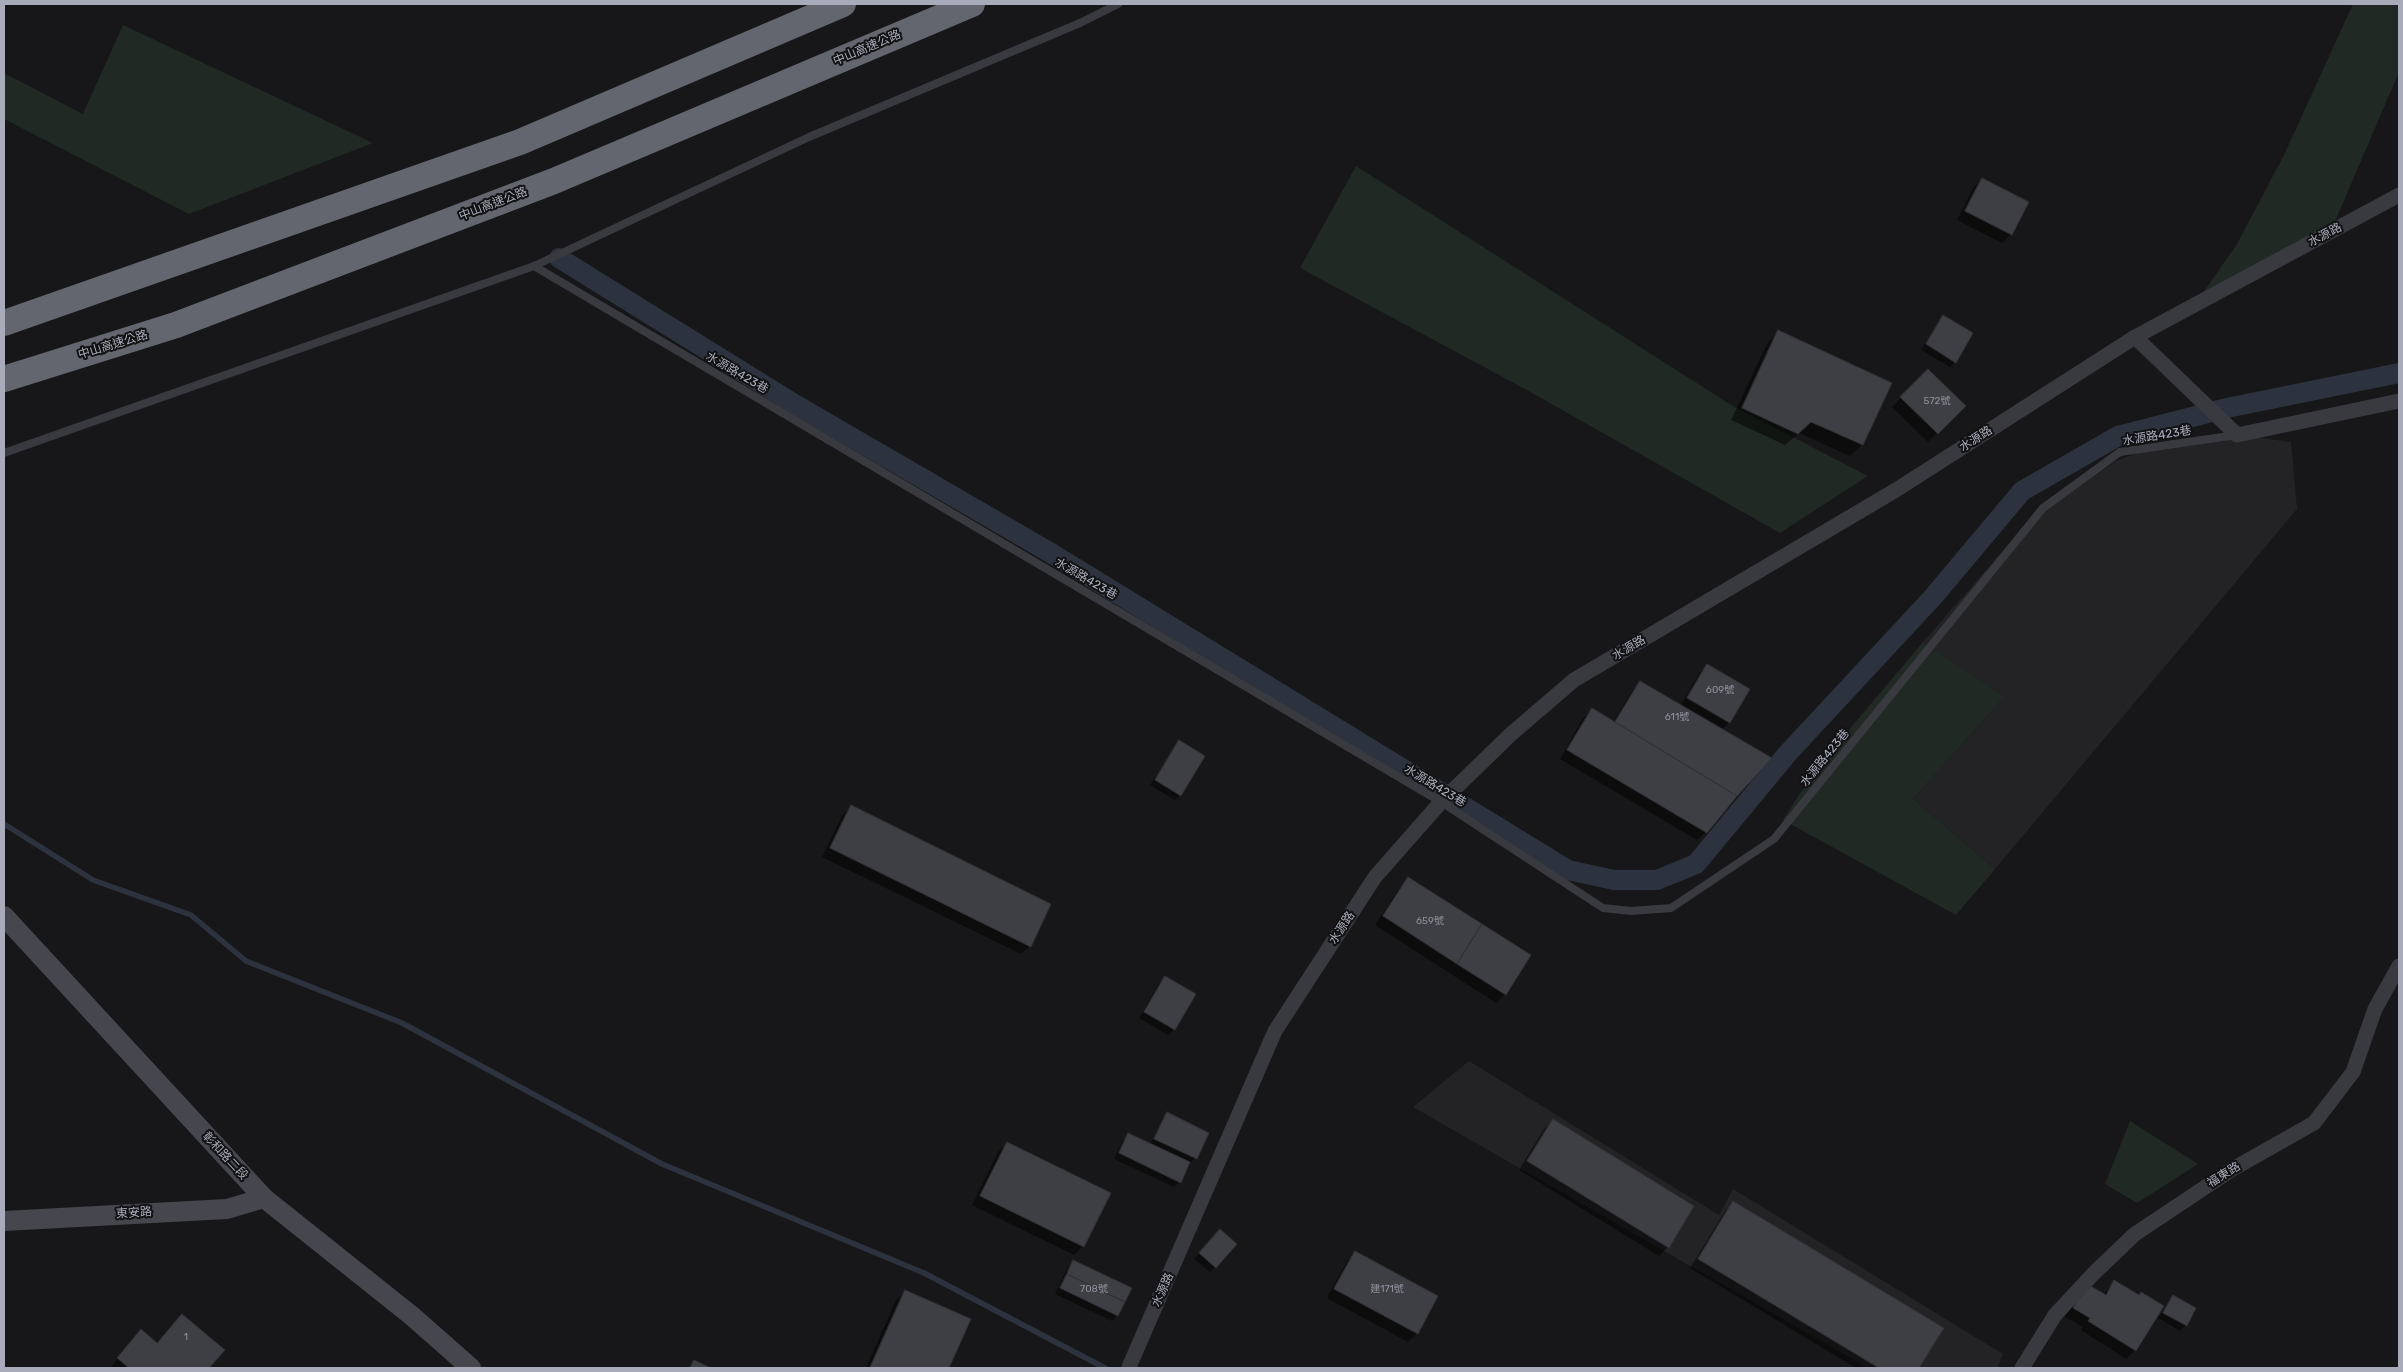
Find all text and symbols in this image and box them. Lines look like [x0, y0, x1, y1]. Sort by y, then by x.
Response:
street label: 中山高速公路 [831, 27, 903, 69]
street label: 中山高速公路 [457, 184, 529, 224]
street label: 水源路 [2306, 220, 2344, 250]
street label: 中山高速公路 [76, 328, 150, 362]
street label: 水源路423巷 [703, 349, 771, 397]
house number: 572號 [1924, 395, 1950, 407]
street label: 水源路 [1957, 423, 1995, 455]
street label: 水源路423巷 [2121, 423, 2193, 449]
street label: 水源路423巷 [1052, 555, 1120, 603]
street label: 水源路 [1610, 633, 1648, 663]
house number: 609號 [1706, 684, 1734, 696]
house number: 611號 [1665, 711, 1689, 723]
street label: 水源路423巷 [1797, 726, 1853, 790]
street label: 水源路423巷 [1401, 762, 1469, 810]
street label: 水源路 [1326, 909, 1358, 947]
house number: 659號 [1416, 915, 1444, 927]
street label: 彰和路二段 [199, 1129, 251, 1183]
street label: 福東路 [2205, 1159, 2243, 1191]
street label: 東安路 [116, 1205, 152, 1221]
street label: 水源路 [1149, 1271, 1177, 1309]
house number: 708號 [1080, 1283, 1108, 1295]
house number: 建171號 [1370, 1283, 1404, 1295]
house number: 1 [184, 1331, 188, 1343]

